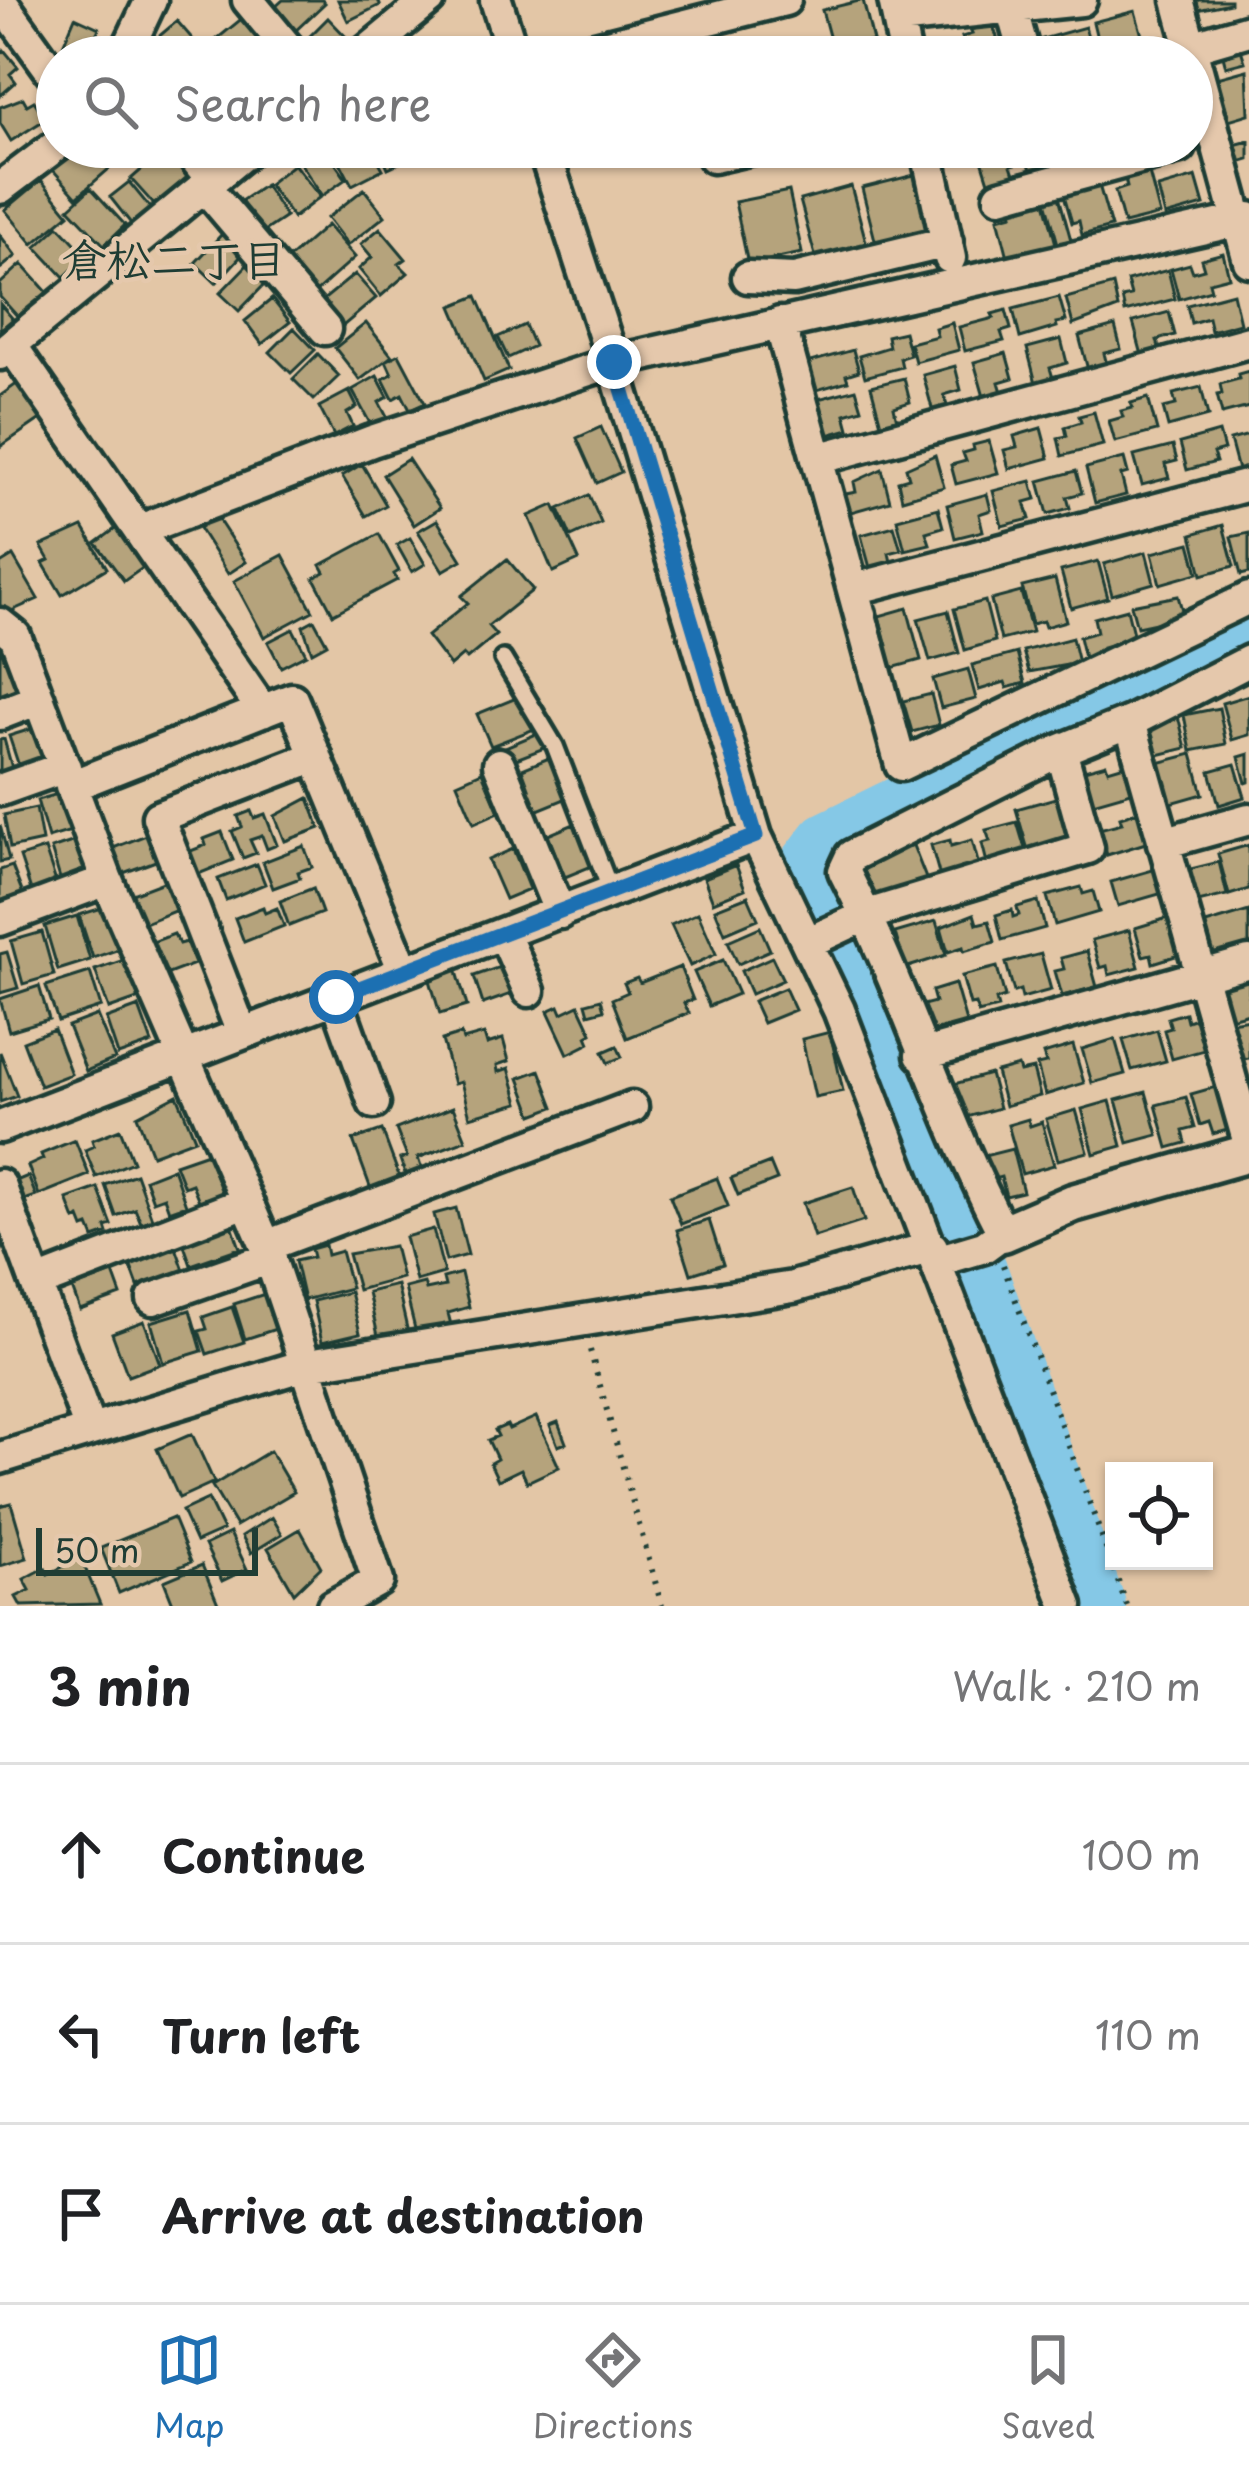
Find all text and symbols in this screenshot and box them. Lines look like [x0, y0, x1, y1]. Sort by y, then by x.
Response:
search box [36, 36, 1213, 168]
text: Search here [174, 68, 431, 136]
icon: search [78, 69, 144, 135]
district label: 倉松二丁目 [61, 223, 287, 291]
route end [587, 335, 641, 389]
route start [309, 970, 363, 1024]
map controls [1105, 1462, 1213, 1570]
button: locate [1105, 1462, 1213, 1570]
scale bar [36, 1522, 258, 1575]
text: 50 m [54, 1524, 140, 1574]
text: 3 min [48, 1646, 192, 1723]
text: Walk · 210 m [952, 1655, 1201, 1714]
text: Continue [162, 1820, 365, 1888]
icon: ahead [48, 1821, 114, 1887]
text: 100 m [1082, 1824, 1201, 1883]
text: Turn left [162, 2000, 361, 2068]
icon: left [48, 2001, 114, 2067]
text: 110 m [1095, 2004, 1201, 2063]
text: Arrive at destination [162, 2180, 645, 2248]
icon: arrive [48, 2181, 114, 2247]
tab: Map [154, 2327, 225, 2449]
tab: Directions [533, 2327, 693, 2449]
tab: Saved [1001, 2327, 1095, 2449]

